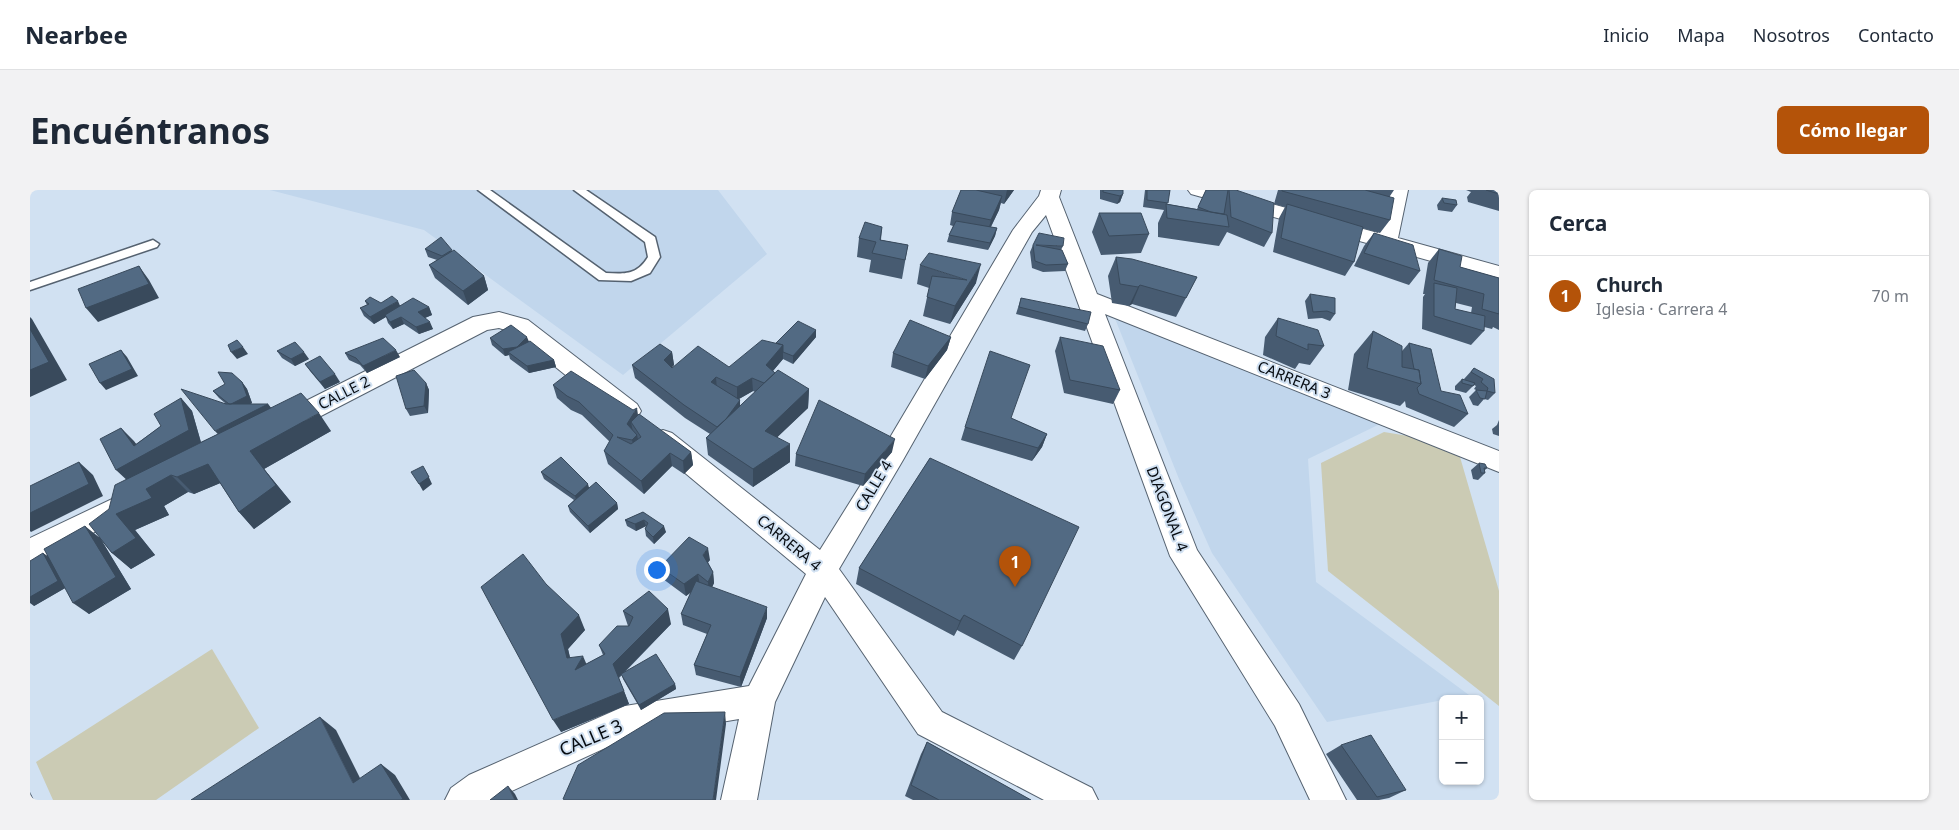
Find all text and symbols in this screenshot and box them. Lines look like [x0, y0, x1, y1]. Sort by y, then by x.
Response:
text: Nearbee [25, 18, 128, 51]
text: Inicio [1603, 23, 1649, 47]
text: Mapa [1677, 23, 1725, 47]
text: Nosotros [1753, 23, 1830, 47]
text: Contacto [1858, 23, 1934, 47]
button: Cómo llegar [1777, 106, 1929, 154]
text: Encuéntranos [30, 107, 270, 154]
text: Cerca [1549, 209, 1607, 237]
text: Church [1596, 272, 1663, 298]
text: 1 [1560, 285, 1570, 307]
text: 70 m [1872, 285, 1909, 307]
text: Iglesia · Carrera 4 [1596, 298, 1727, 320]
street label: CARRERA 3 [1255, 355, 1334, 403]
street label: CALLE 2 [314, 371, 373, 414]
street label: CALLE 4 [850, 456, 896, 514]
street label: DIAGONAL 4 [1143, 463, 1193, 554]
street label: CARRERA 4 [754, 510, 826, 575]
pin: 1 [999, 546, 1031, 587]
your location [644, 557, 670, 583]
map controls [1439, 695, 1484, 785]
button: + [1439, 695, 1484, 740]
street label: CALLE 3 [555, 713, 626, 761]
button: − [1439, 740, 1484, 785]

